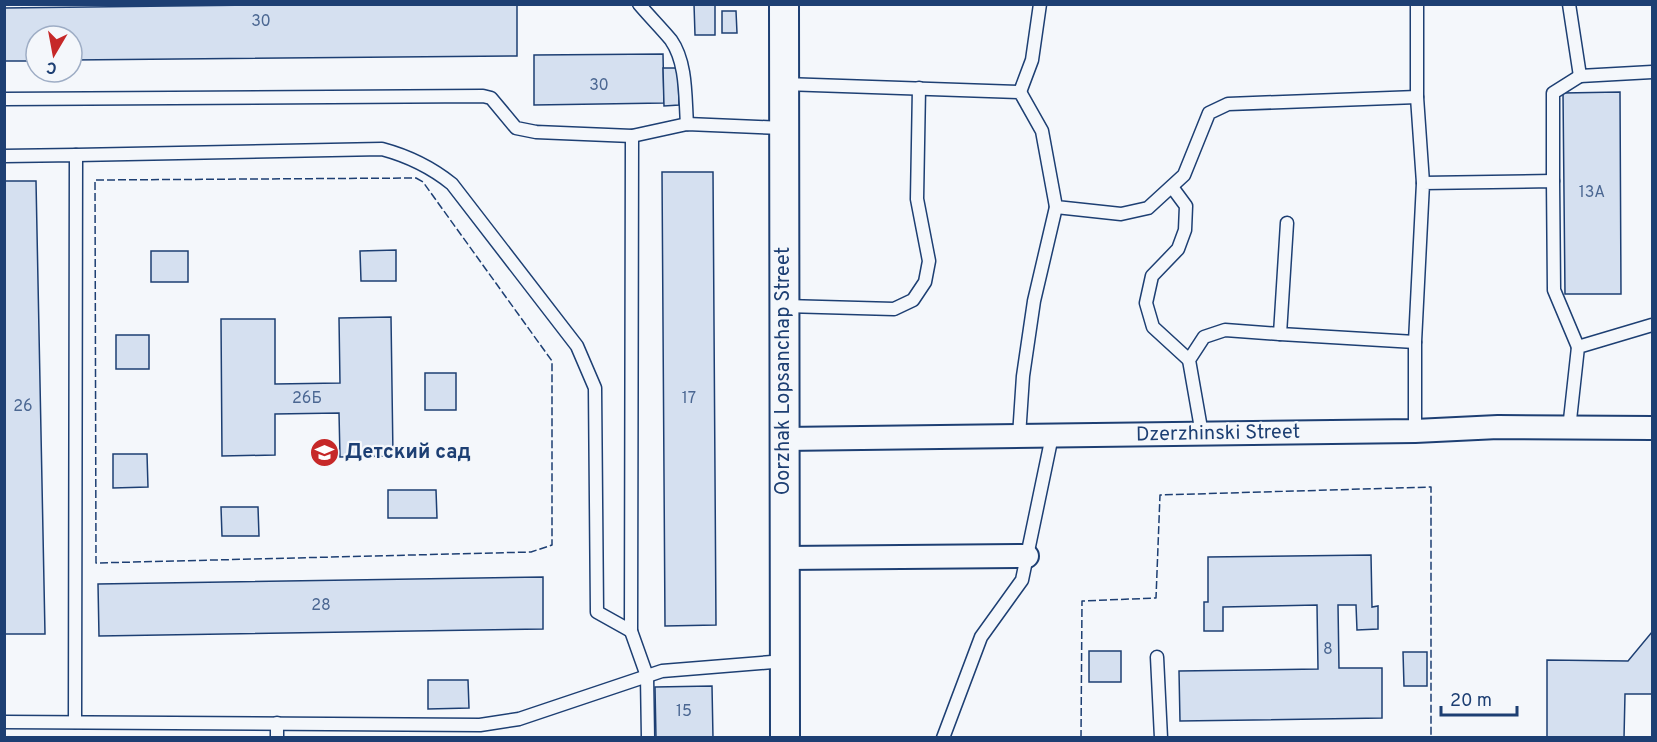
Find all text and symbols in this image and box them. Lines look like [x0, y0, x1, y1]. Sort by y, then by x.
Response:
house number: 30 [251, 12, 271, 32]
north arrow [24, 24, 84, 84]
text: С [45, 56, 59, 78]
house number: 30 [589, 76, 609, 96]
house number: 13А [1579, 183, 1605, 203]
street label: Oorzhak Lopsanchap Street [771, 247, 797, 495]
house number: 26Б [292, 389, 322, 409]
house number: 17 [682, 389, 696, 409]
house number: 26 [13, 397, 33, 417]
street label: Dzerzhinski Street [1136, 420, 1300, 448]
school or university icon: Детский сад [308, 437, 340, 469]
place label: Детский сад [345, 440, 471, 466]
house number: 28 [311, 596, 331, 616]
house number: 8 [1323, 640, 1333, 660]
scale bar [1441, 679, 1518, 717]
text: 20 m [1450, 690, 1492, 713]
house number: 15 [676, 702, 692, 722]

